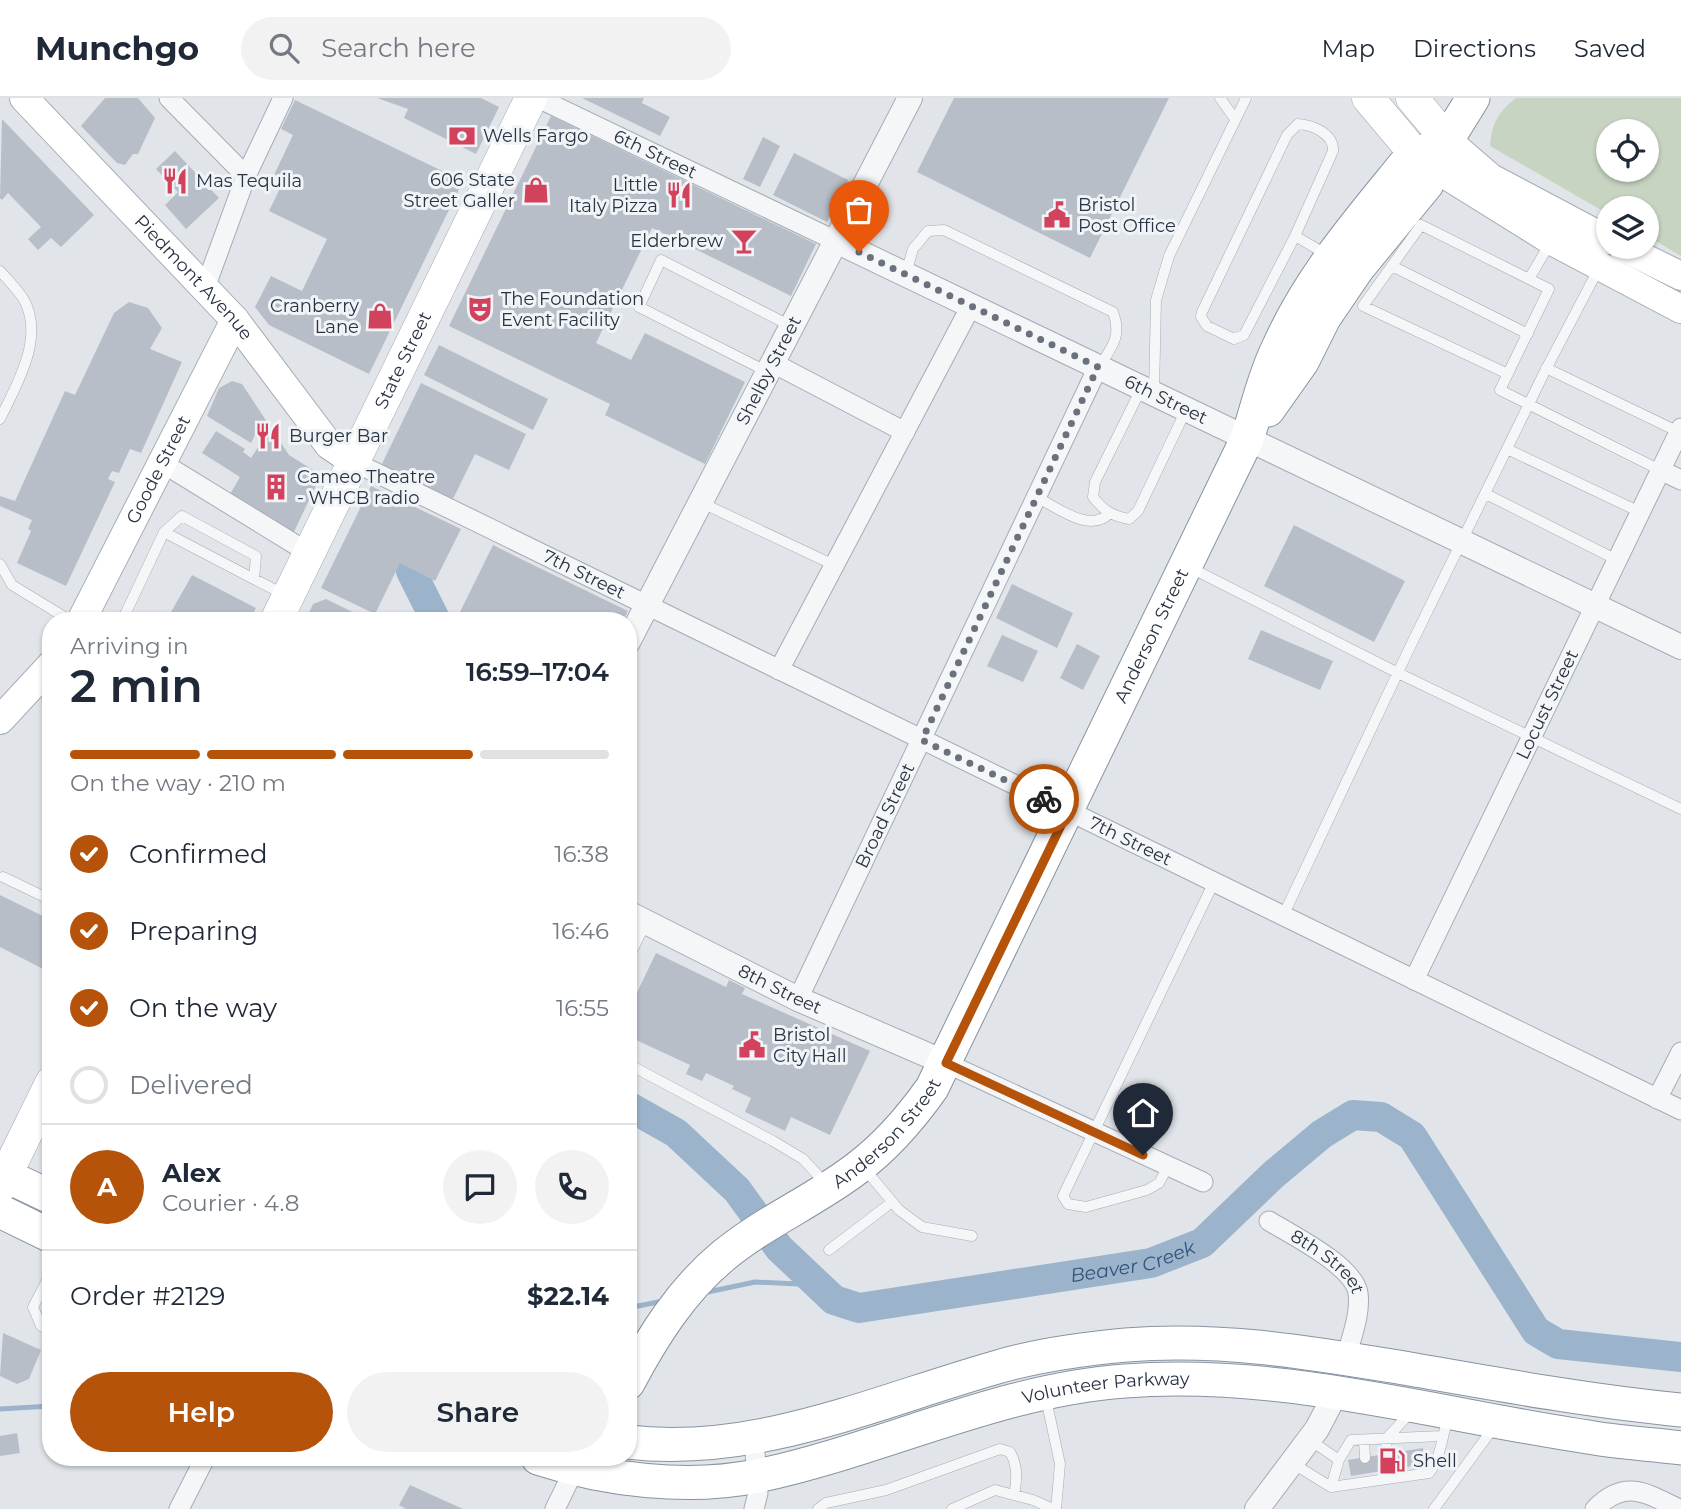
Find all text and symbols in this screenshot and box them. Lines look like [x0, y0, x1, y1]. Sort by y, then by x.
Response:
search box [241, 17, 731, 80]
text: Munchgo [35, 28, 199, 68]
icon: search [265, 29, 303, 67]
text: Search here [321, 32, 476, 64]
text: Map [1322, 34, 1375, 63]
text: Directions [1413, 34, 1536, 63]
text: Saved [1574, 34, 1646, 63]
map controls [1596, 119, 1659, 259]
button: locate [1596, 119, 1659, 182]
bank icon: Wells Fargo [447, 121, 477, 151]
place label: Wells Fargo [483, 125, 588, 147]
street label: 6th Street [610, 125, 700, 184]
restaurant icon: Mas Tequila [160, 166, 190, 196]
place label: 606 State Street Galler [404, 169, 515, 212]
place label: Mas Tequila [196, 170, 302, 192]
place label: Little Italy Pizza [569, 174, 658, 217]
shop icon: 606 State Street Galler [521, 175, 551, 205]
restaurant icon: Little Italy Pizza [664, 180, 694, 210]
pin [829, 180, 889, 252]
icon: bag [840, 191, 878, 229]
place label: Bristol Post Office [1078, 194, 1176, 237]
button: layers [1596, 196, 1659, 259]
public building icon: Bristol Post Office [1042, 200, 1072, 230]
street label: Piedmont Avenue [130, 210, 257, 345]
bar icon: Elderbrew [729, 226, 759, 256]
place label: Elderbrew [630, 230, 723, 252]
place label: The Foundation Event Facility [501, 288, 644, 331]
theatre icon: The Foundation Event Facility [465, 294, 495, 324]
place label: Cranberry Lane [270, 295, 359, 338]
shop icon: Cranberry Lane [365, 301, 395, 331]
street label: State Street [370, 308, 436, 413]
street label: Shelby Street [731, 312, 806, 429]
street label: 6th Street [1121, 370, 1211, 429]
street label: Goode Street [122, 412, 195, 528]
restaurant icon: Burger Bar [253, 421, 283, 451]
place label: Burger Bar [289, 425, 388, 447]
place label: Cameo Theatre - WHCB radio [297, 466, 435, 509]
building icon: Cameo Theatre - WHCB radio [261, 472, 291, 502]
street label: 7th Street [539, 545, 629, 604]
street label: Anderson Street [1110, 565, 1193, 707]
text: Arriving in [70, 632, 189, 660]
street label: Locust Street [1511, 646, 1583, 763]
text: 16:59–17:04 [466, 656, 609, 688]
text: 2 min [70, 657, 203, 714]
street label: Broad Street [851, 759, 919, 872]
courier [1009, 764, 1079, 834]
text: On the way · 210 m [70, 769, 286, 797]
icon: bike [1025, 780, 1063, 818]
street label: 7th Street [1086, 812, 1175, 871]
icon: check [70, 835, 108, 873]
text: Confirmed [129, 838, 268, 870]
text: 16:38 [554, 840, 609, 868]
icon: check [70, 912, 108, 950]
text: Preparing [129, 915, 258, 947]
text: 16:46 [553, 917, 609, 945]
street label: 8th Street [735, 960, 825, 1019]
icon: check [70, 989, 108, 1027]
text: On the way [129, 992, 277, 1024]
text: 16:55 [556, 994, 609, 1022]
place label: Bristol City Hall [773, 1024, 847, 1067]
public building icon: Bristol City Hall [737, 1030, 767, 1060]
text: Delivered [129, 1069, 253, 1101]
street label: Anderson Street [829, 1075, 946, 1193]
pin [1113, 1083, 1173, 1155]
icon: home [1124, 1094, 1162, 1132]
button: chat [443, 1150, 517, 1224]
button: phone [535, 1150, 609, 1224]
text: Alex [162, 1157, 221, 1189]
text: A [97, 1171, 117, 1203]
text: Courier · 4.8 [162, 1189, 299, 1217]
street label: 8th Street [1287, 1225, 1369, 1296]
water label: Beaver Creek [1069, 1235, 1199, 1287]
text: Order #2129 [70, 1280, 225, 1312]
text: $22.14 [527, 1280, 609, 1312]
street label: Volunteer Parkway [1020, 1368, 1190, 1409]
button: Help [70, 1372, 333, 1452]
button: Share [347, 1372, 609, 1452]
fuel station icon: Shell [1377, 1446, 1407, 1476]
place label: Shell [1413, 1450, 1457, 1472]

